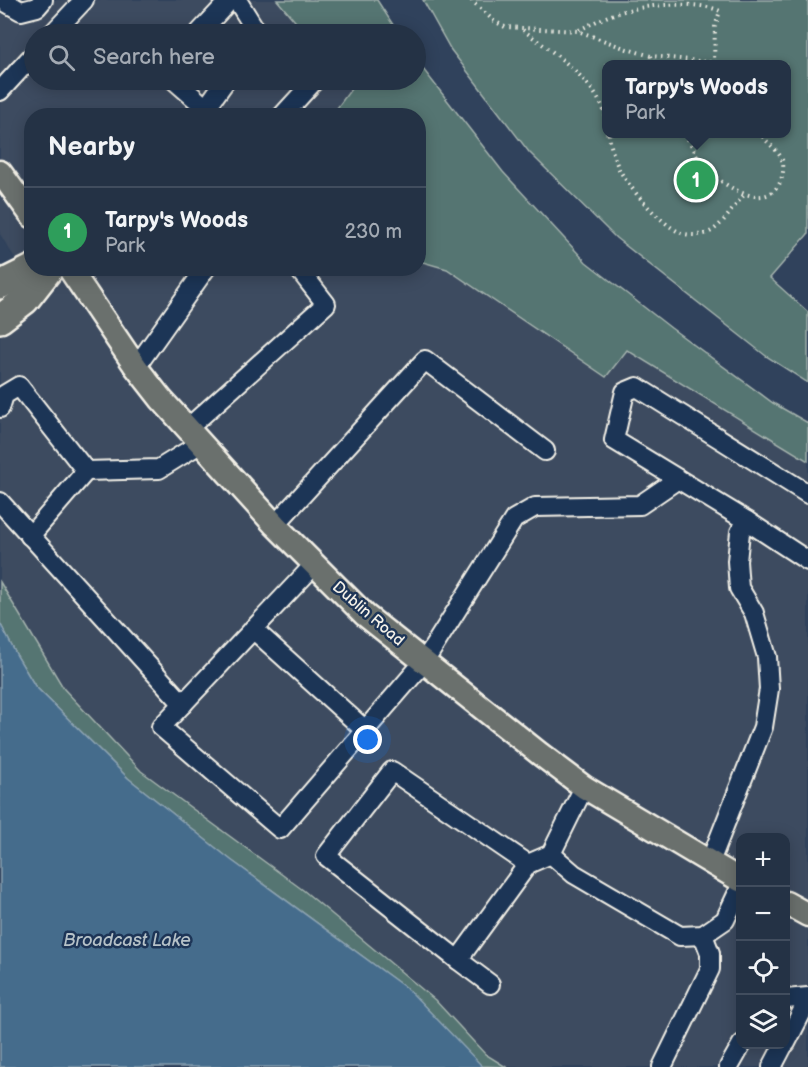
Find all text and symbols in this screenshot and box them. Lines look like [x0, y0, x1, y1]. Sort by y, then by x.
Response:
search box [24, 24, 426, 90]
icon: search [45, 41, 78, 74]
text: Search here [93, 44, 215, 71]
popup [602, 60, 791, 138]
text: Tarpy's Woods [625, 74, 768, 101]
text: Park [625, 101, 665, 125]
text: Nearby [48, 132, 135, 163]
pin: 1 [676, 158, 716, 202]
text: Tarpy's Woods [105, 207, 248, 234]
text: 1 [63, 220, 72, 244]
text: 230 m [345, 220, 402, 244]
text: Park [105, 234, 145, 258]
street label: Dublin Road [328, 578, 408, 650]
your location [353, 725, 382, 754]
map controls [736, 833, 790, 1049]
button: + [736, 833, 790, 887]
button: − [736, 887, 790, 941]
water label: Broadcast Lake [63, 930, 191, 951]
button: locate [736, 941, 790, 995]
button: layers [736, 995, 790, 1049]

